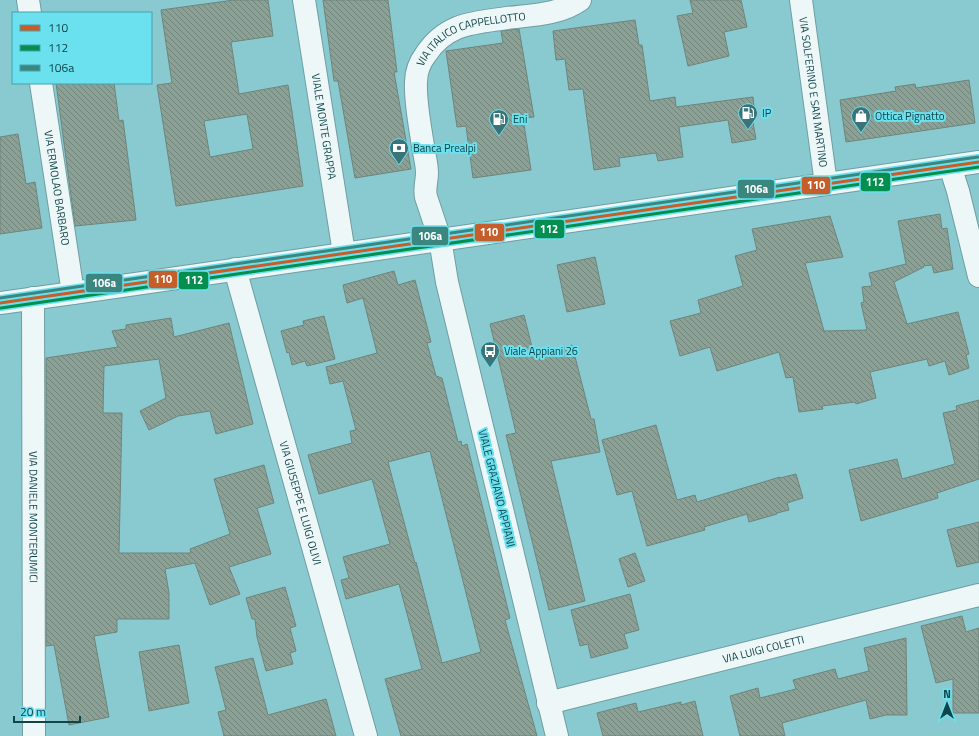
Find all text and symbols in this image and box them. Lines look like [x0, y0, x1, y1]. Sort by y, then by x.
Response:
street label: VIA ITALICO CAPPELLOTTO [412, 8, 526, 69]
legend [12, 12, 152, 84]
street label: VIA SOLFERINO E SAN MARTINO [795, 16, 832, 168]
text: 110 [48, 18, 68, 37]
text: 112 [48, 38, 68, 57]
text: 106a [48, 58, 74, 77]
street label: VIALE MONTE GRAPPA [308, 72, 340, 181]
fuel station icon: IP [737, 102, 759, 130]
place label: IP [762, 105, 772, 121]
shop icon: Ottica Pignatto [850, 105, 872, 133]
fuel station icon: Eni [488, 108, 510, 136]
place label: Ottica Pignatto [875, 108, 945, 124]
place label: Eni [513, 111, 527, 127]
street label: VIA ERMOLAO BARBARO [40, 129, 74, 246]
bank icon: Banca Prealpi [388, 137, 410, 165]
place label: Banca Prealpi [413, 140, 476, 156]
line badge: 112 [860, 172, 891, 192]
text: 112 [866, 174, 884, 190]
line badge: 110 [801, 176, 831, 195]
text: 110 [807, 177, 825, 193]
line badge: 106a [737, 179, 775, 199]
text: 106a [744, 181, 768, 197]
line badge: 112 [534, 219, 565, 239]
text: 112 [540, 221, 558, 237]
line badge: 110 [474, 223, 505, 242]
text: 110 [480, 224, 498, 240]
line badge: 106a [411, 226, 449, 246]
text: 106a [418, 228, 442, 244]
line badge: 110 [148, 270, 178, 289]
text: 110 [154, 271, 172, 287]
line badge: 112 [178, 271, 209, 290]
text: 112 [185, 272, 203, 288]
line badge: 106a [85, 273, 123, 293]
text: 106a [92, 275, 116, 291]
bus stop icon: Viale Appiani 26 [479, 340, 501, 368]
place label: Viale Appiani 26 [504, 343, 578, 359]
street label: VIALE GRAZIANO APPIANI [475, 427, 519, 549]
street label: VIA GIUSEPPE E LUIGI OLIVI [276, 439, 326, 567]
street label: VIA DANIELE MONTERUMICI [25, 451, 42, 583]
street label: VIA LUIGI COLETTI [721, 631, 806, 667]
north arrow [927, 684, 967, 724]
text: N [943, 686, 951, 702]
scale bar [14, 698, 80, 724]
text: 20 m [20, 702, 46, 721]

